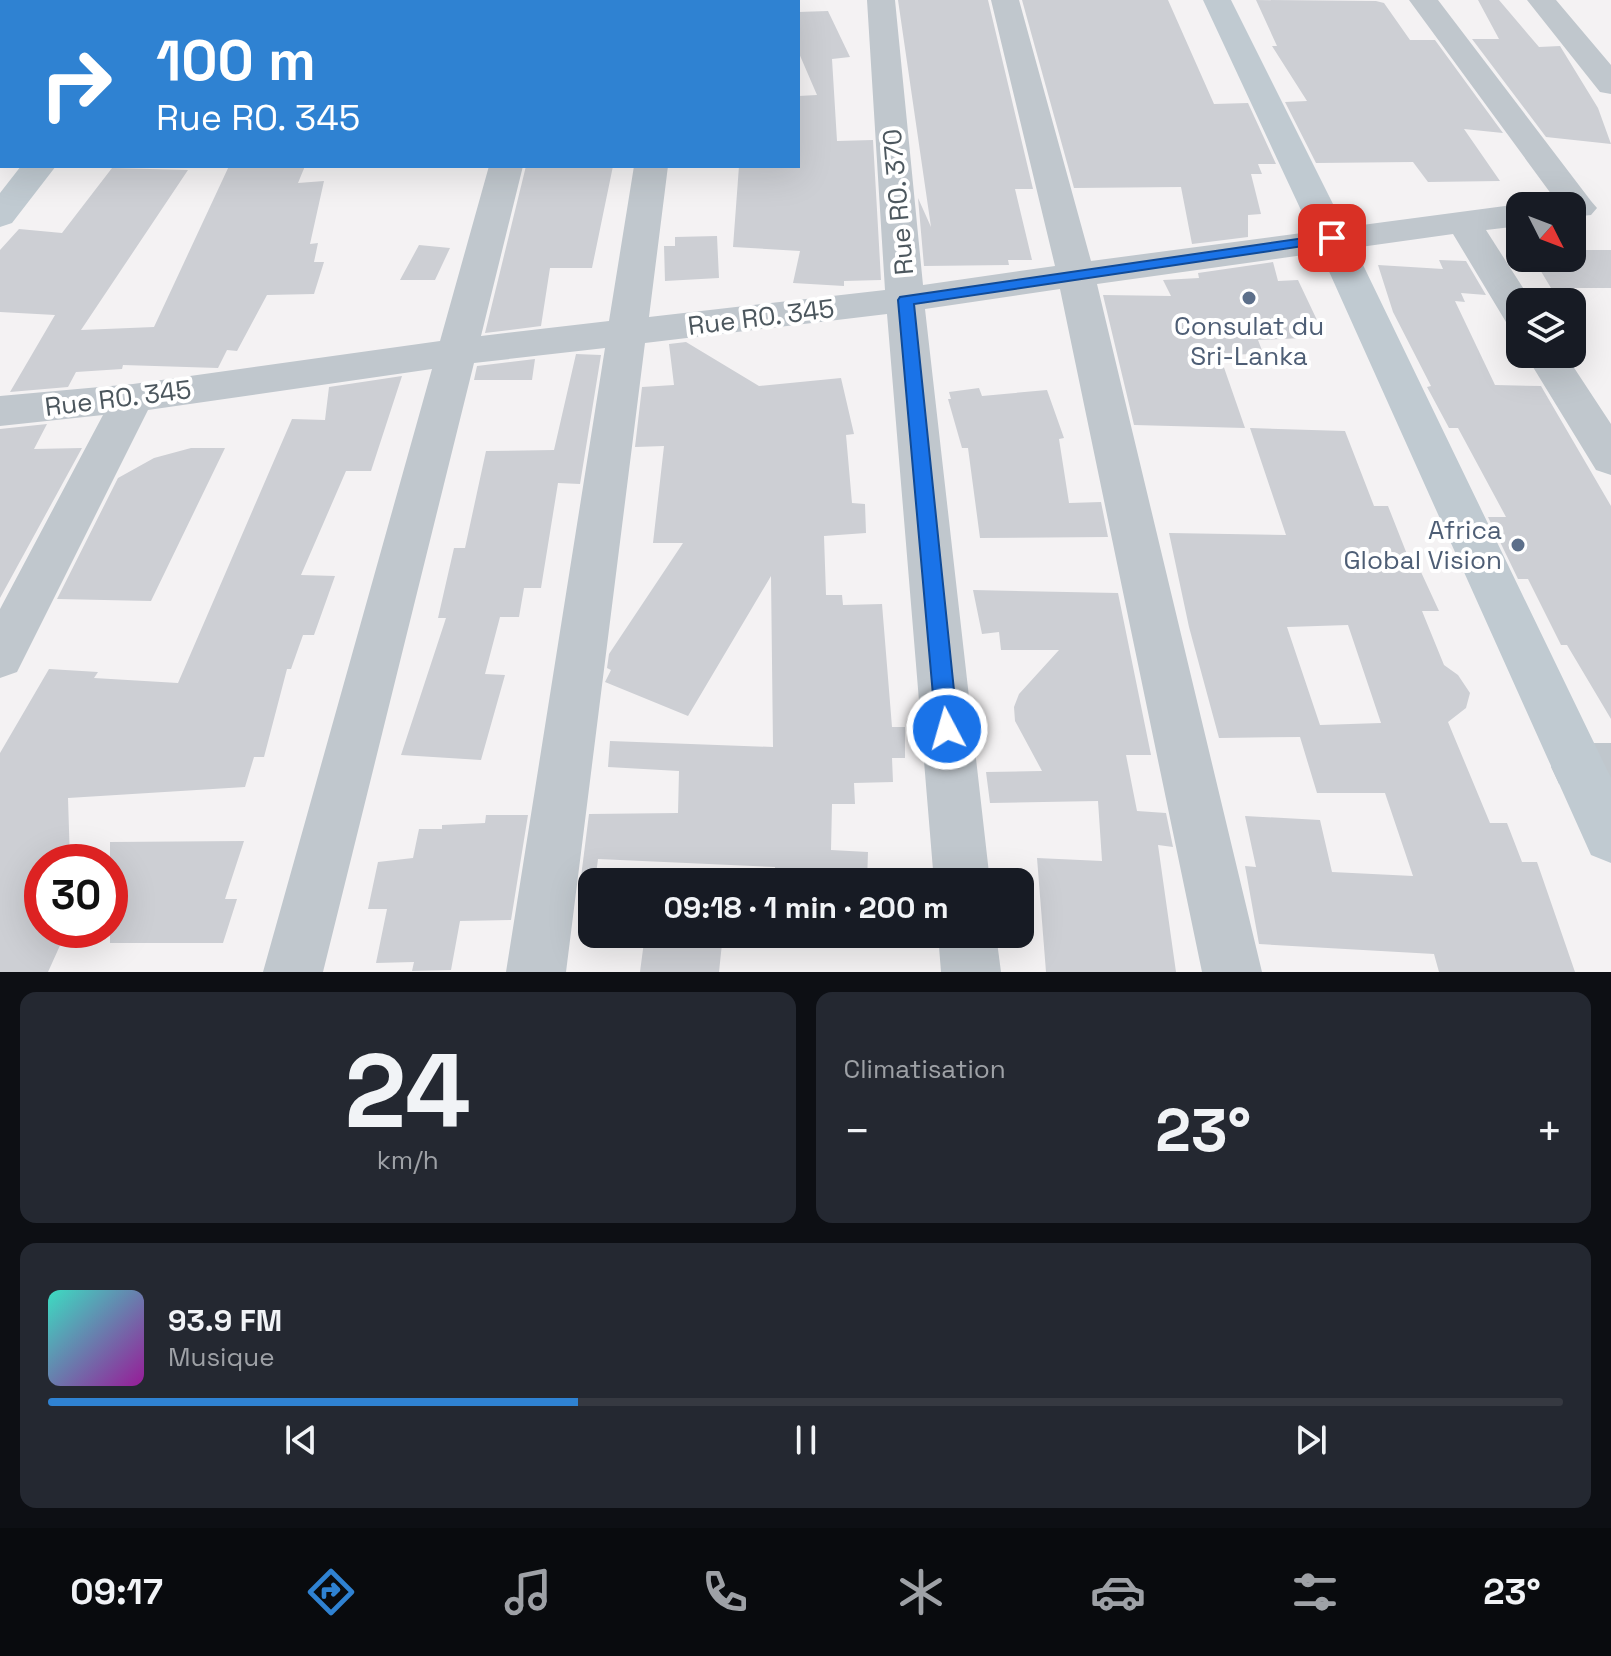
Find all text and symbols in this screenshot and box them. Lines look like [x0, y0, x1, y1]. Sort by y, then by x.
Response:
text: 100 m [156, 25, 316, 96]
icon: right [24, 32, 128, 136]
text: Rue RO. 345 [156, 95, 360, 141]
street label: Rue RO. 370 [875, 127, 921, 277]
north arrow [1506, 192, 1586, 272]
map controls [1506, 192, 1586, 368]
pin [1298, 204, 1366, 272]
icon: arrive [1310, 216, 1354, 260]
button: layers [1506, 288, 1586, 368]
marker: Consulat du Sri-Lanka [1240, 289, 1258, 307]
street label: Rue RO. 345 [686, 291, 836, 343]
place label: Consulat du Sri-Lanka [1174, 309, 1324, 373]
street label: Rue RO. 345 [43, 372, 193, 424]
place label: Africa Global Vision [1343, 513, 1502, 577]
marker: Africa Global Vision [1509, 536, 1527, 554]
position arrow [905, 687, 989, 771]
speed limit sign: 30 [24, 844, 128, 948]
text: 09:18 · 1 min · 200 m [663, 888, 949, 927]
text: 24 [345, 1025, 471, 1157]
text: Climatisation [844, 1052, 1006, 1086]
text: 23° [1155, 1092, 1251, 1169]
text: − [844, 1103, 871, 1159]
text: + [1536, 1103, 1563, 1159]
text: km/h [377, 1143, 439, 1177]
text: 93.9 FM [168, 1301, 282, 1340]
text: Musique [168, 1340, 275, 1374]
icon: previous [279, 1418, 323, 1462]
icon: pause [784, 1418, 828, 1462]
icon: next [1289, 1418, 1333, 1462]
icon: directions [303, 1564, 359, 1620]
icon: music [500, 1564, 556, 1620]
icon: phone [697, 1564, 753, 1620]
icon: climate [893, 1564, 949, 1620]
icon: car [1090, 1564, 1146, 1620]
icon: filters [1287, 1564, 1343, 1620]
text: 09:17 [70, 1569, 163, 1615]
text: 23° [1483, 1569, 1541, 1615]

